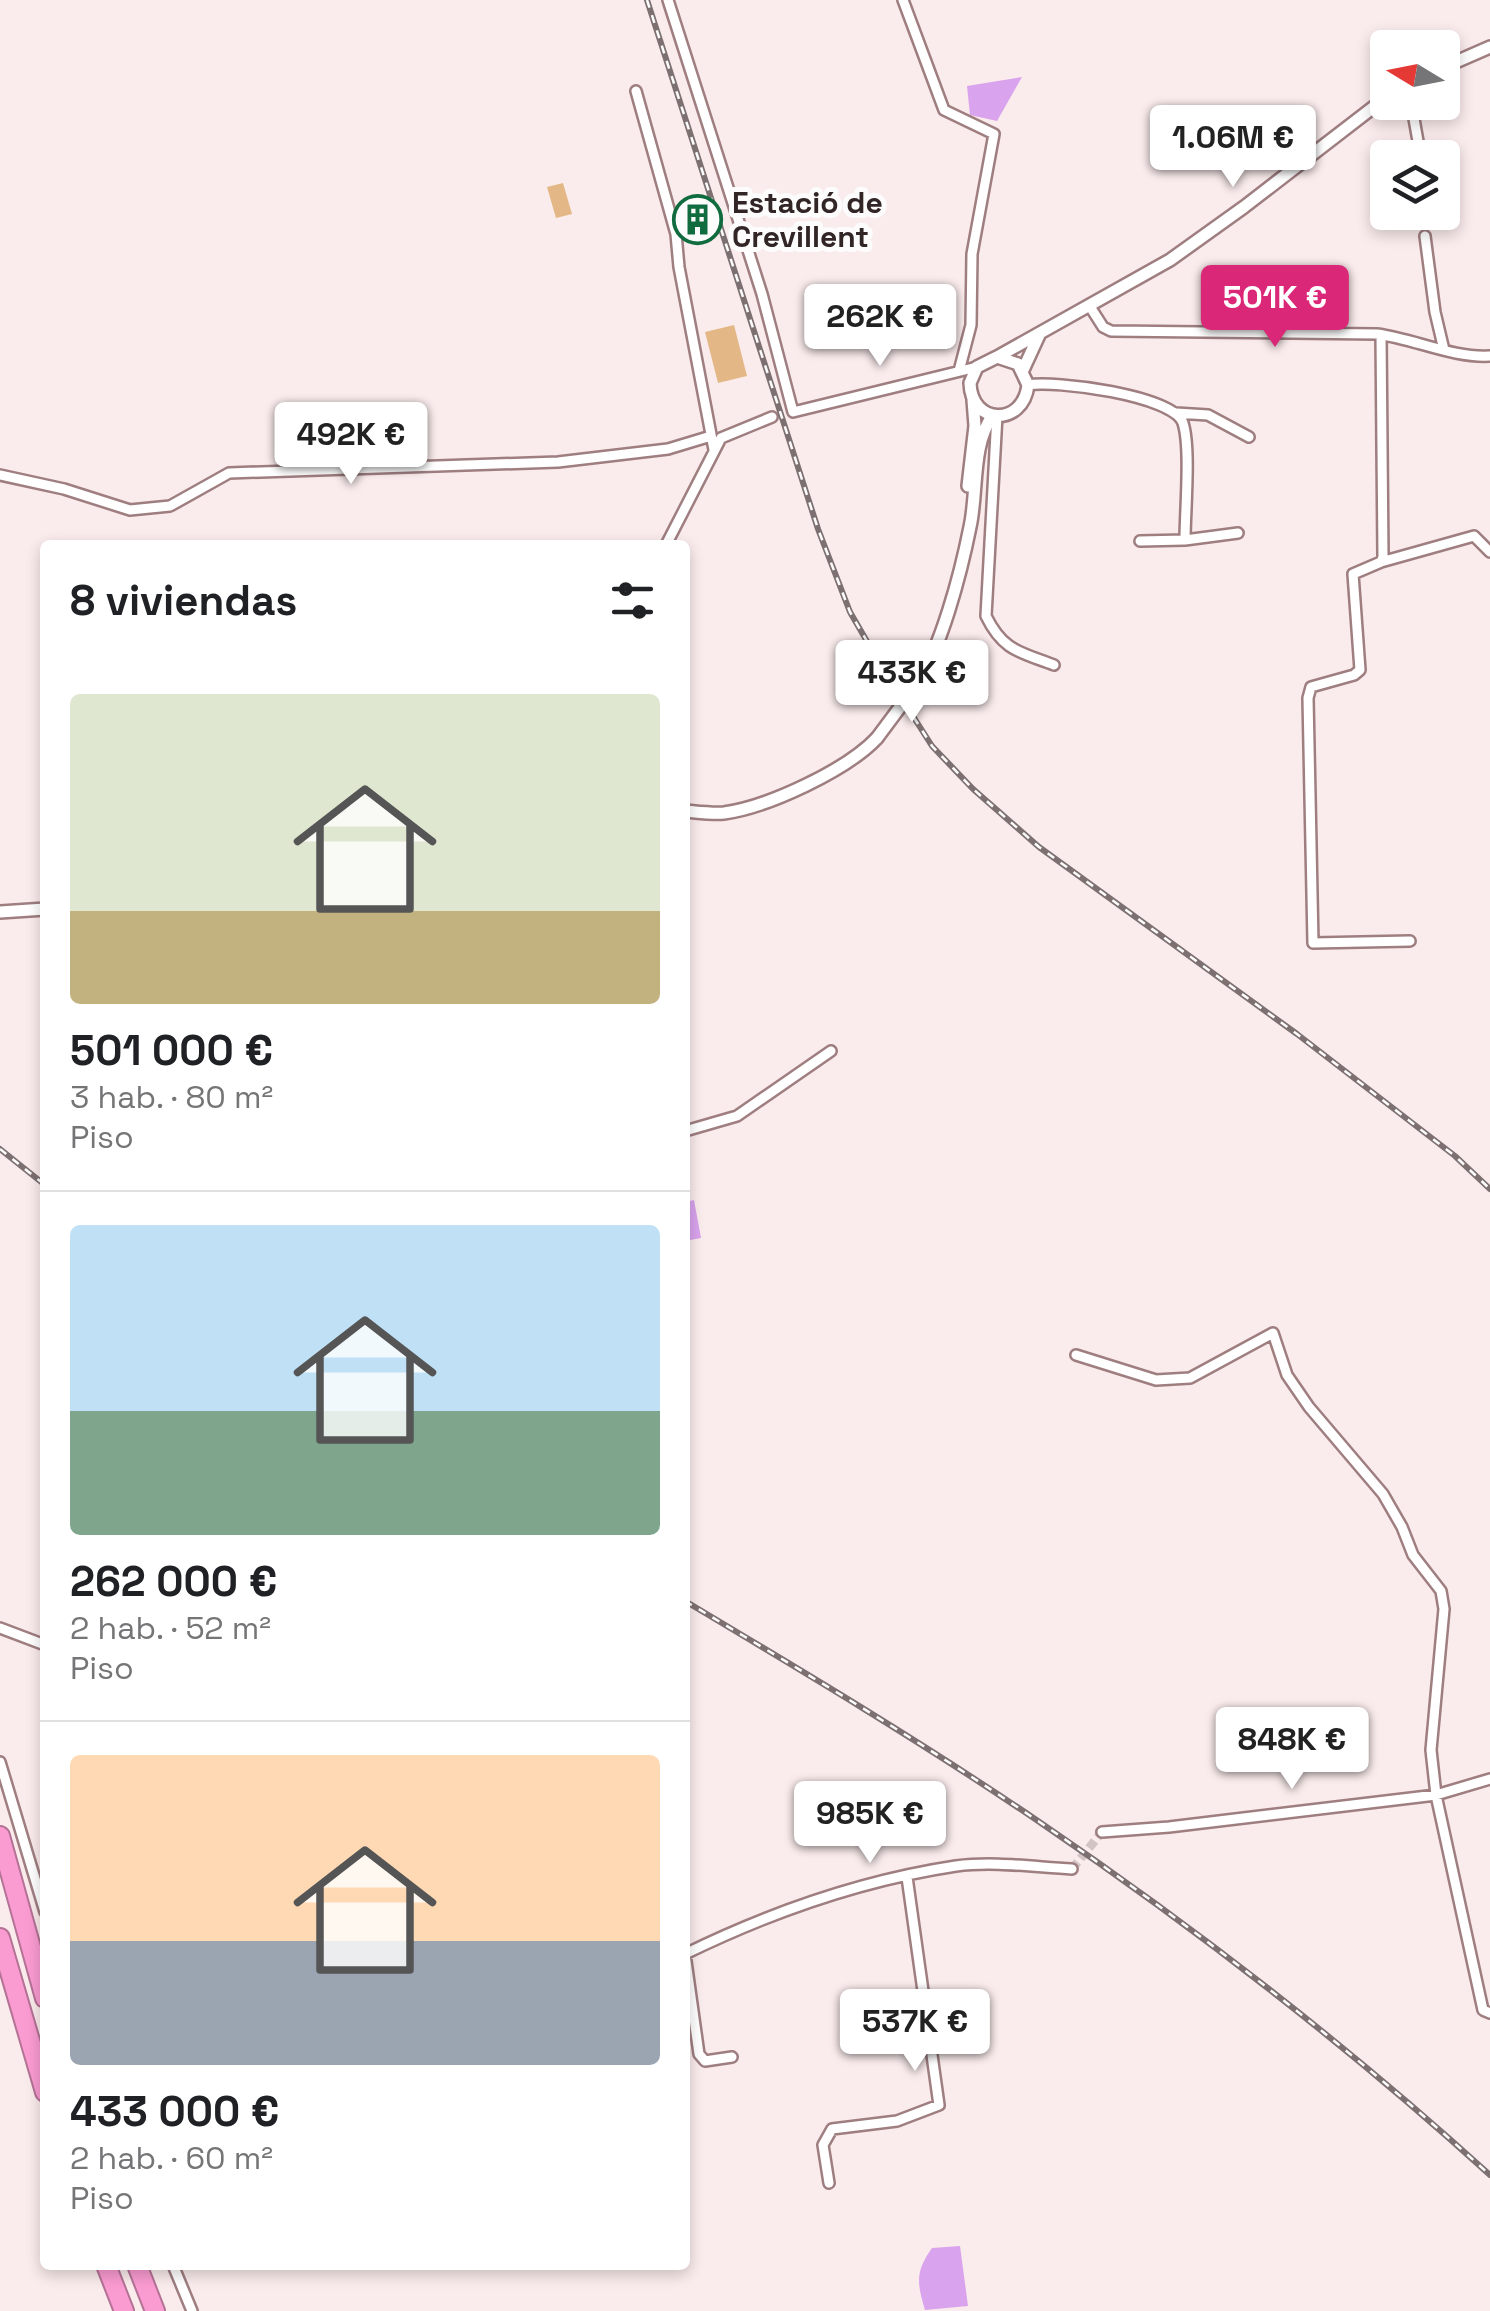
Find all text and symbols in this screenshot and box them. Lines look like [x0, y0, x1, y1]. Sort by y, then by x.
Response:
north arrow [1370, 30, 1460, 120]
map controls [1370, 30, 1460, 230]
pin: 1.06M € [1141, 105, 1325, 190]
text: 1.06M € [1172, 117, 1294, 157]
button: layers [1370, 140, 1460, 230]
place label: Estació de Crevillent [732, 183, 883, 256]
building icon: Estació de Crevillent [671, 193, 723, 245]
pin: 501K € [1194, 265, 1356, 350]
text: 501K € [1223, 277, 1327, 317]
pin: 262K € [799, 284, 961, 369]
text: 262K € [826, 296, 934, 336]
pin: 492K € [270, 402, 432, 487]
text: 492K € [297, 414, 406, 454]
icon: filters [605, 573, 660, 628]
text: 8 viviendas [70, 574, 297, 627]
pin: 433K € [831, 640, 993, 725]
text: 433K € [857, 652, 967, 692]
icon: home [275, 759, 455, 939]
text: 501 000 € [70, 1024, 273, 1077]
text: 3 hab. · 80 m² [70, 1077, 273, 1117]
text: Piso [70, 1117, 134, 1157]
icon: home [275, 1290, 455, 1470]
text: 262 000 € [70, 1555, 277, 1608]
text: 2 hab. · 52 m² [70, 1608, 271, 1648]
text: Piso [70, 1648, 134, 1688]
pin: 848K € [1211, 1707, 1373, 1792]
text: 848K € [1238, 1719, 1346, 1759]
pin: 985K € [789, 1781, 951, 1866]
text: 985K € [816, 1793, 924, 1833]
icon: home [275, 1820, 455, 2000]
pin: 537K € [834, 1989, 996, 2074]
text: 537K € [862, 2001, 968, 2041]
text: 433 000 € [70, 2085, 279, 2138]
text: 2 hab. · 60 m² [70, 2138, 273, 2178]
text: Piso [70, 2178, 134, 2218]

